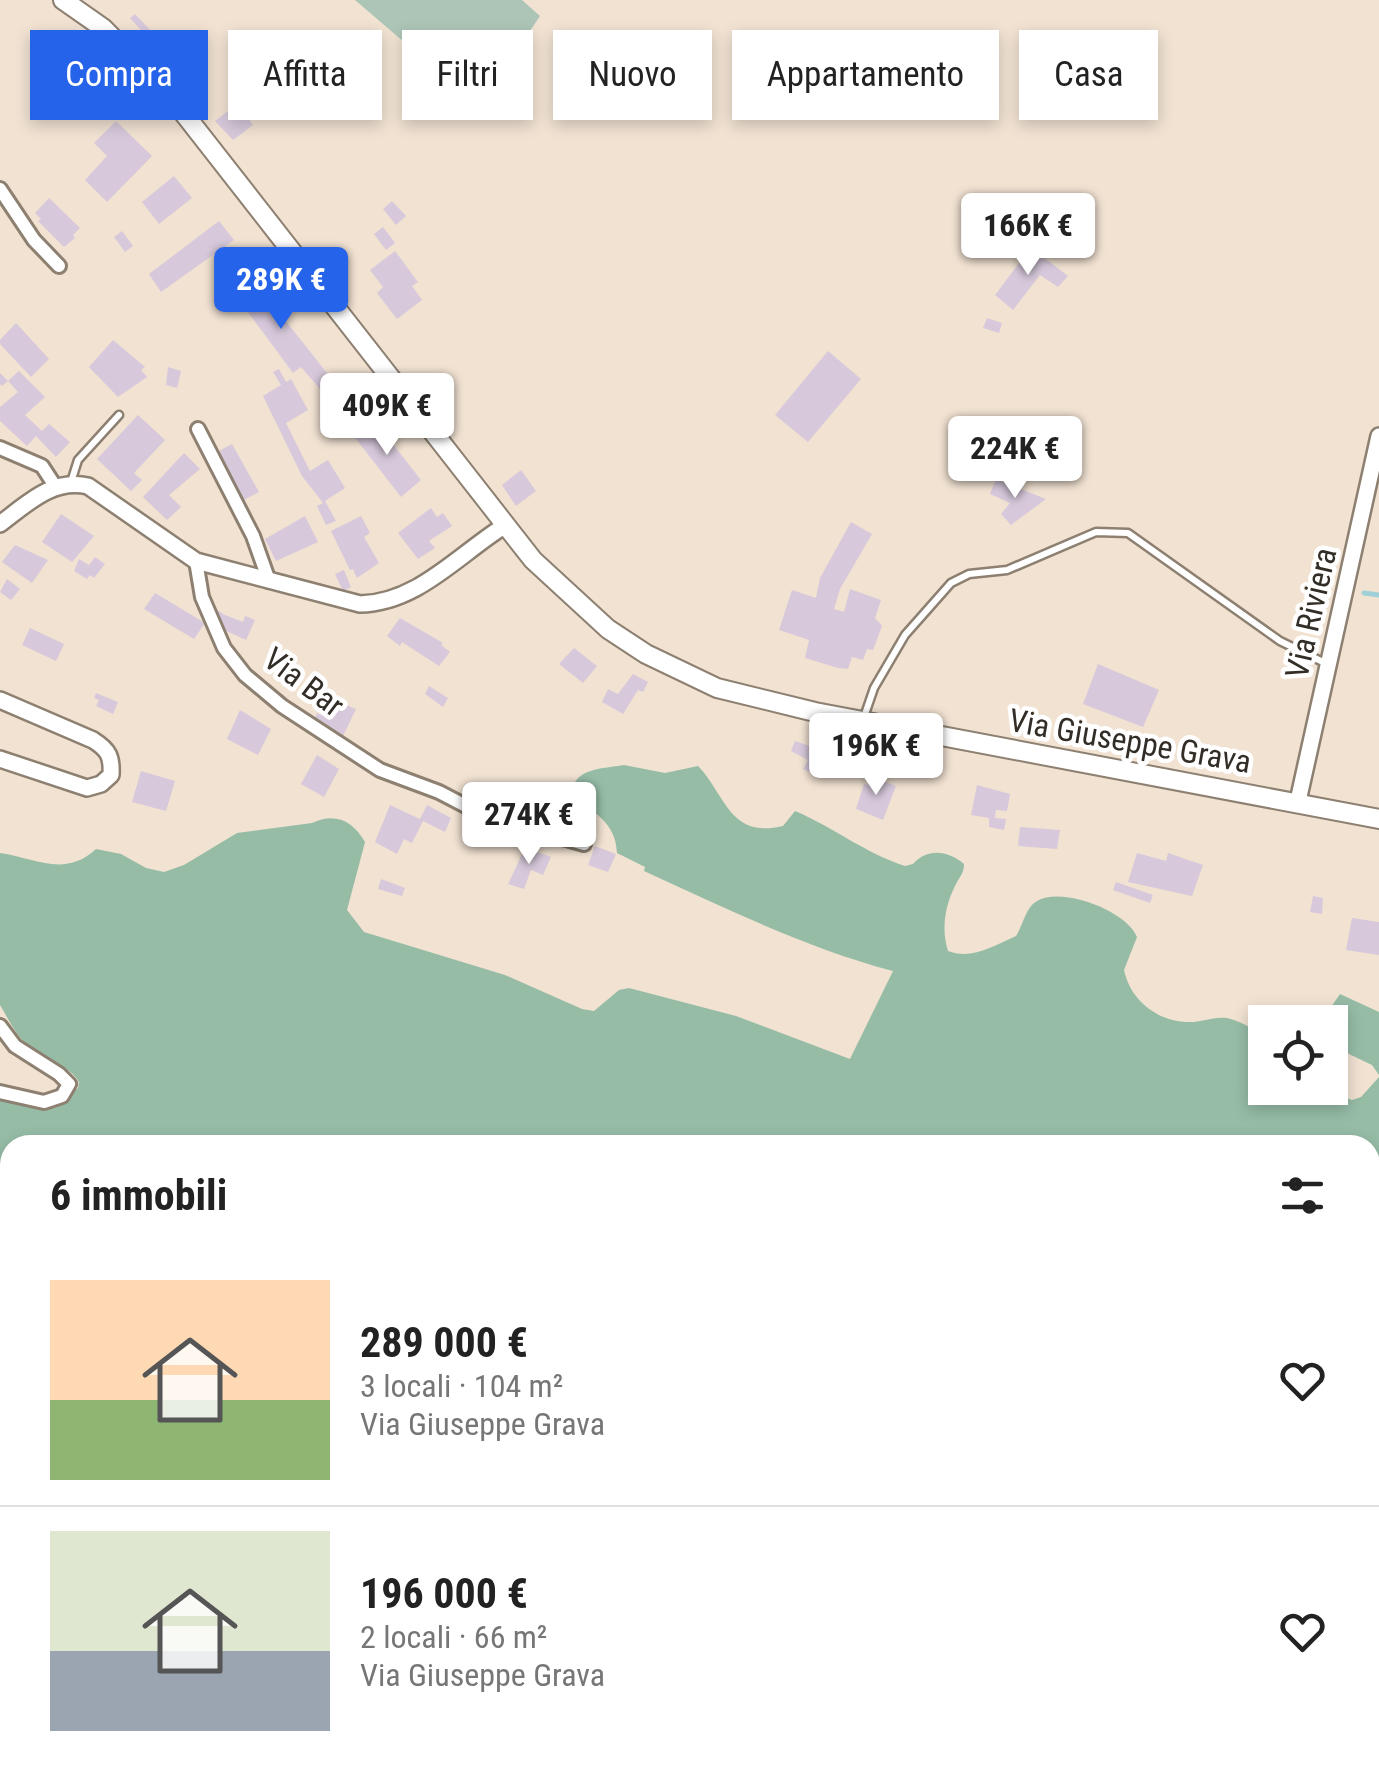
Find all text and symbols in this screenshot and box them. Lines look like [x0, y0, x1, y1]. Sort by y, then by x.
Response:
chip: Compra [30, 30, 208, 120]
chip: Affitta [228, 30, 382, 120]
chip: Filtri [402, 30, 533, 120]
chip: Nuovo [553, 30, 712, 120]
chip: Appartamento [732, 30, 999, 120]
chip: Casa [1019, 30, 1158, 120]
pin: 166K € [947, 193, 1109, 278]
text: 166K € [983, 206, 1073, 244]
pin: 289K € [200, 247, 362, 332]
text: 289K € [236, 260, 326, 298]
pin: 409K € [306, 373, 468, 458]
text: 409K € [342, 386, 432, 424]
pin: 224K € [934, 416, 1096, 501]
text: 224K € [970, 429, 1060, 467]
street label: Via Riviera [1278, 544, 1344, 682]
street label: Via Bar [256, 640, 352, 725]
street label: Via Giuseppe Grava [1006, 701, 1254, 781]
pin: 196K € [795, 713, 957, 798]
text: 196K € [831, 726, 921, 764]
pin: 274K € [448, 782, 610, 867]
text: 274K € [484, 795, 574, 833]
map controls [1248, 1005, 1348, 1105]
button: locate [1248, 1005, 1348, 1105]
icon: filters [1275, 1168, 1330, 1223]
text: 6 immobili [50, 1171, 227, 1220]
text: 289 000 € [360, 1318, 528, 1367]
icon: home [130, 1320, 250, 1440]
icon: heart [1275, 1353, 1330, 1408]
text: 3 locali · 104 m² [360, 1367, 563, 1405]
text: Via Giuseppe Grava [360, 1405, 605, 1443]
text: 196 000 € [360, 1569, 528, 1618]
icon: home [130, 1571, 250, 1691]
icon: heart [1275, 1604, 1330, 1659]
text: 2 locali · 66 m² [360, 1618, 547, 1656]
text: Via Giuseppe Grava [360, 1656, 605, 1694]

